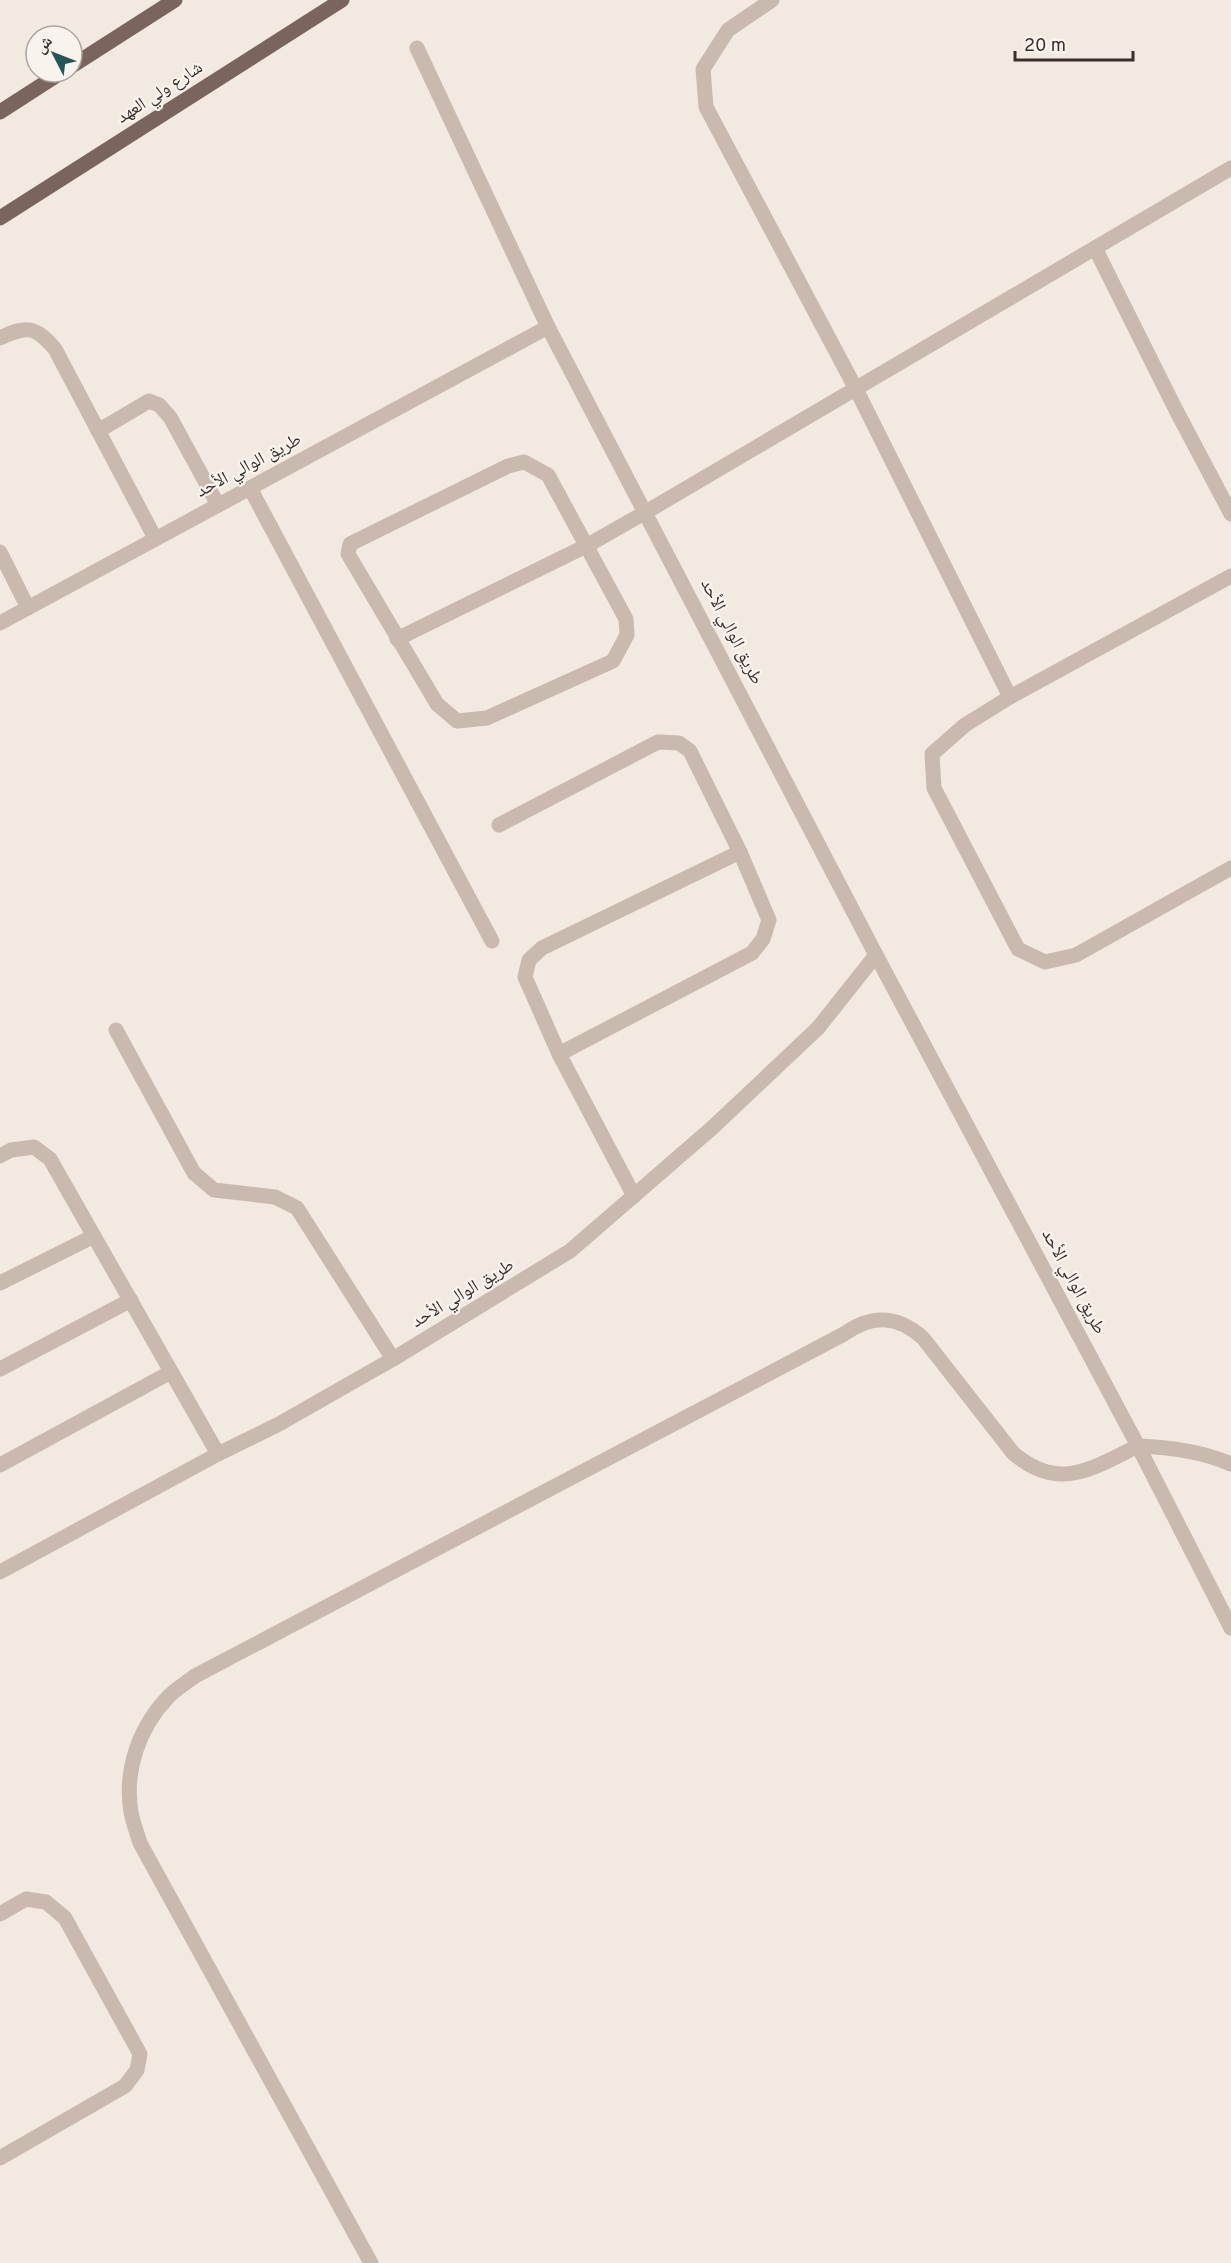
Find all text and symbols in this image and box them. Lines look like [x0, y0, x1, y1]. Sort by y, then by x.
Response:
north arrow [24, 24, 84, 84]
scale bar [1015, 24, 1134, 62]
text: ش [31, 32, 57, 58]
text: 20 m [1024, 35, 1066, 58]
street label: شارع ولي العهد [113, 57, 208, 131]
street label: طريق الوالي الأحد [192, 429, 306, 505]
street label: طريق الوالي الأحد [693, 575, 768, 690]
street label: طريق الوالي الأحد [1034, 1225, 1110, 1339]
street label: طريق الوالي الأحد [407, 1254, 519, 1335]

